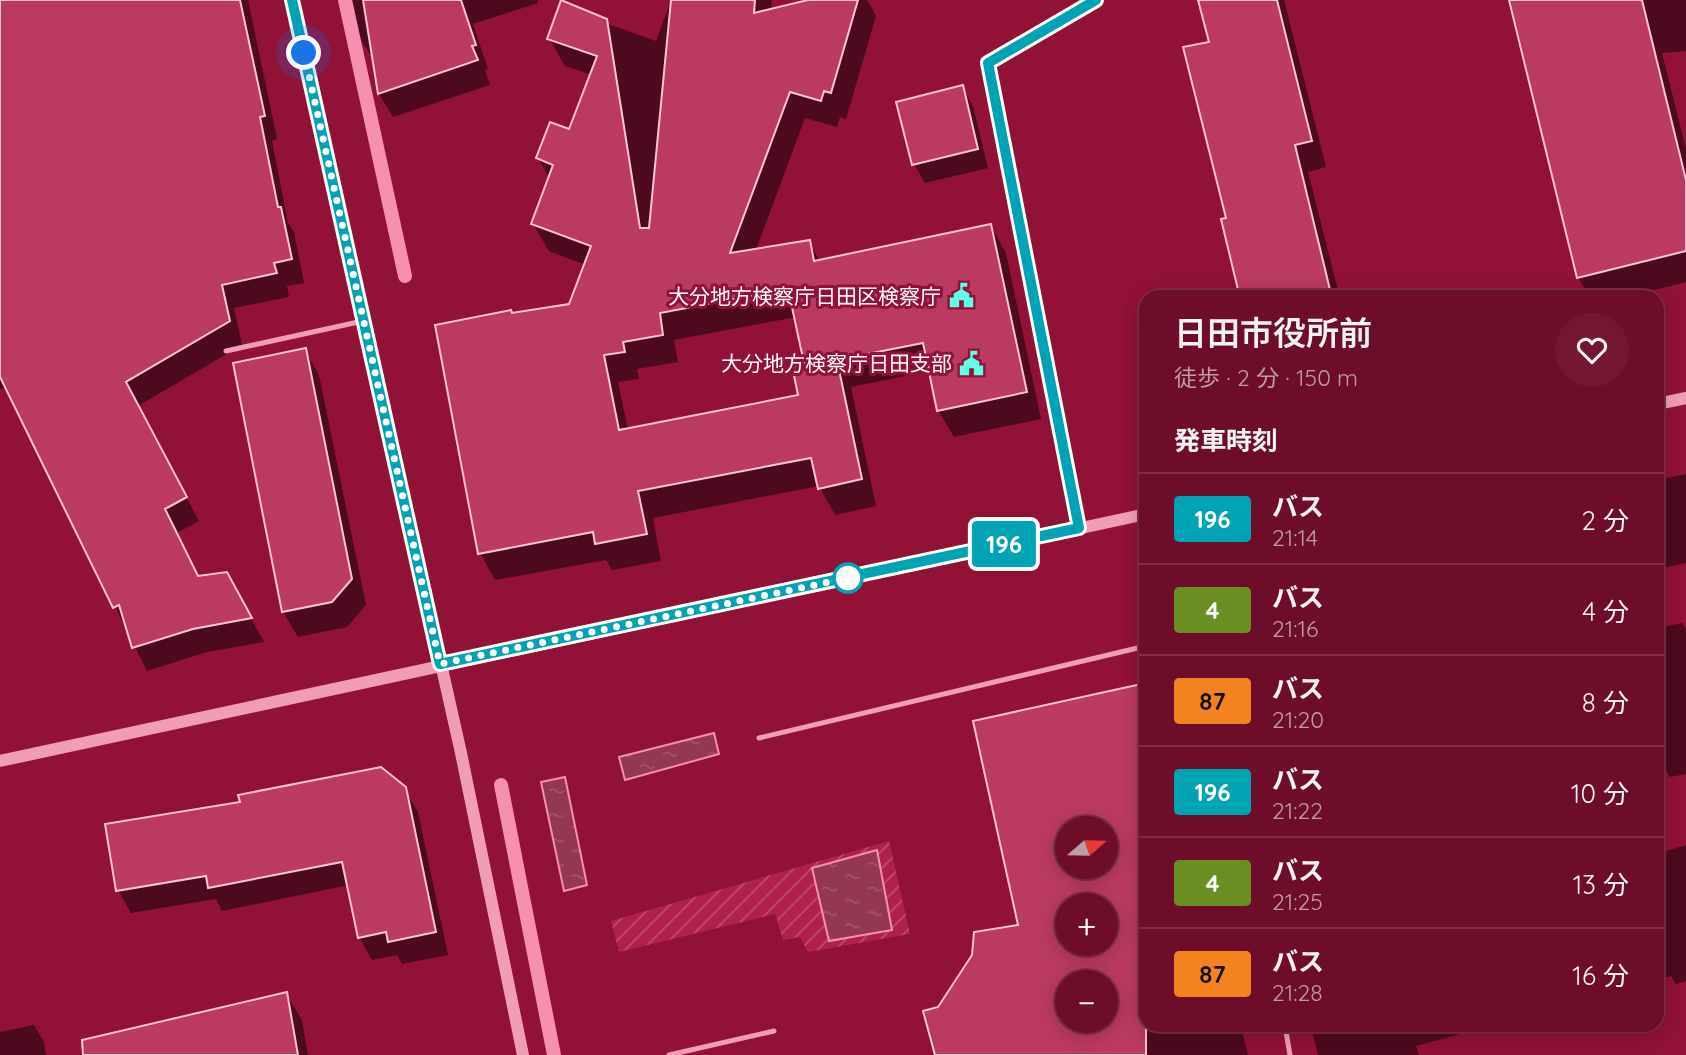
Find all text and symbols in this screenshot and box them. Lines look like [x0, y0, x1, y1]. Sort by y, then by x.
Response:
your location [286, 35, 321, 70]
public building icon: 大分地方検察庁日田区検察庁 [947, 282, 975, 310]
place label: 大分地方検察庁日田区検察庁 [668, 283, 941, 309]
text: 日田市役所前 [1174, 312, 1372, 353]
button: heart [1555, 313, 1629, 387]
public building icon: 大分地方検察庁日田支部 [958, 349, 986, 377]
place label: 大分地方検察庁日田支部 [721, 350, 952, 376]
text: 徒歩 · 2 分 · 150 m [1174, 363, 1358, 392]
text: 発車時刻 [1174, 424, 1278, 457]
text: バス [1272, 490, 1324, 523]
text: 196 [1194, 504, 1231, 534]
text: 2 分 [1581, 504, 1629, 537]
line badge: 196 [964, 521, 1044, 567]
text: 21:14 [1272, 523, 1318, 552]
text: 196 [986, 529, 1022, 559]
unlabelled marker [833, 563, 863, 593]
text: バス [1272, 581, 1324, 614]
text: 4 [1205, 595, 1220, 625]
text: 4 分 [1582, 595, 1629, 628]
text: 21:16 [1272, 614, 1318, 643]
text: バス [1272, 672, 1324, 705]
text: 87 [1199, 686, 1226, 716]
text: 8 分 [1582, 686, 1629, 719]
text: 21:20 [1272, 705, 1324, 734]
text: バス [1272, 763, 1324, 796]
text: 196 [1194, 777, 1231, 807]
text: 10 分 [1571, 777, 1629, 810]
text: 21:22 [1272, 796, 1323, 825]
north arrow [1055, 816, 1118, 878]
map controls [1055, 816, 1118, 1033]
text: バス [1272, 854, 1324, 887]
text: 4 [1205, 868, 1220, 898]
text: 13 分 [1573, 868, 1629, 901]
text: 21:25 [1272, 887, 1323, 916]
button: + [1055, 893, 1118, 956]
text: バス [1272, 945, 1324, 978]
text: 87 [1199, 959, 1226, 989]
text: 16 分 [1572, 959, 1629, 992]
button: − [1055, 970, 1118, 1033]
text: 21:28 [1272, 978, 1323, 1007]

